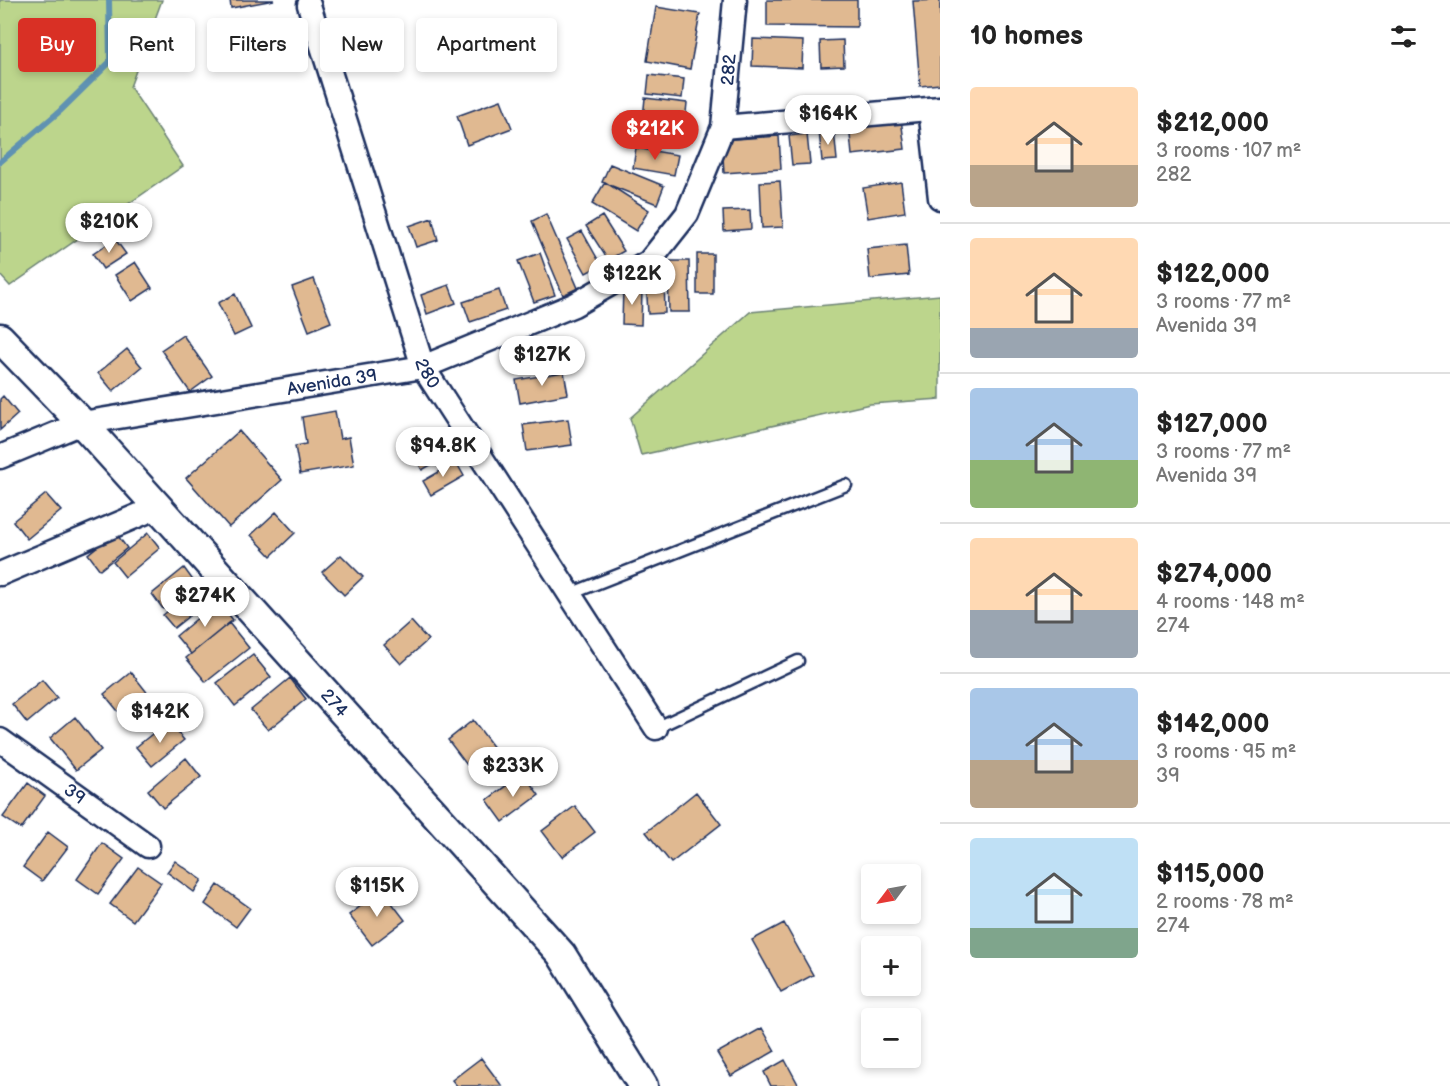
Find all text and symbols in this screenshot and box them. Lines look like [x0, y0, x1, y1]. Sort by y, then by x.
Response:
chip: Buy [18, 18, 96, 72]
chip: Rent [108, 18, 195, 72]
chip: Filters [207, 18, 308, 72]
chip: New [320, 18, 404, 72]
chip: Apartment [416, 18, 557, 72]
icon: filters [1387, 20, 1420, 53]
text: 10 homes [970, 21, 1083, 52]
street label: 282 [717, 53, 741, 86]
pin: $164K [786, 95, 870, 146]
text: $164K [798, 102, 858, 126]
text: $212,000 [1156, 108, 1269, 139]
pin: $212K [613, 110, 697, 161]
icon: home [1018, 111, 1090, 183]
text: $212K [626, 117, 684, 141]
text: 3 rooms · 107 m² [1156, 139, 1301, 163]
text: 282 [1156, 163, 1191, 187]
pin: $210K [67, 203, 151, 254]
text: $210K [79, 210, 139, 234]
pin: $122K [590, 255, 674, 306]
text: $122,000 [1156, 259, 1270, 290]
text: $122K [602, 262, 662, 286]
icon: home [1018, 262, 1090, 334]
text: 3 rooms · 77 m² [1156, 290, 1291, 314]
text: Avenida 39 [1156, 314, 1257, 338]
pin: $127K [500, 336, 584, 387]
text: $127K [513, 343, 571, 367]
street label: 280 [410, 356, 444, 393]
street label: Avenida 39 [285, 365, 379, 400]
text: $127,000 [1156, 409, 1268, 440]
icon: home [1018, 412, 1090, 484]
pin: $94.8K [394, 427, 492, 478]
text: $94.8K [410, 434, 476, 458]
text: 3 rooms · 77 m² [1156, 440, 1291, 464]
text: Avenida 39 [1156, 464, 1257, 488]
text: $274,000 [1156, 559, 1272, 590]
icon: home [1018, 562, 1090, 634]
pin: $274K [163, 577, 247, 628]
text: $274K [174, 584, 236, 608]
text: 4 rooms · 148 m² [1156, 590, 1305, 614]
text: 274 [1156, 614, 1190, 638]
street label: 274 [316, 685, 352, 721]
pin: $142K [118, 693, 202, 744]
text: $142K [131, 700, 189, 724]
text: $142,000 [1156, 709, 1269, 740]
icon: home [1018, 712, 1090, 784]
text: 3 rooms · 95 m² [1156, 740, 1296, 764]
pin: $233K [471, 747, 555, 798]
text: $233K [482, 754, 544, 778]
text: 39 [1156, 764, 1180, 788]
street label: 39 [60, 779, 89, 809]
text: $115,000 [1156, 859, 1264, 890]
icon: home [1018, 862, 1090, 934]
north arrow [861, 864, 921, 924]
map controls [861, 864, 921, 1068]
pin: $115K [335, 867, 419, 918]
text: $115K [349, 874, 405, 898]
text: 2 rooms · 78 m² [1156, 890, 1294, 914]
text: 274 [1156, 914, 1190, 938]
button: + [861, 936, 921, 996]
button: − [861, 1008, 921, 1068]

